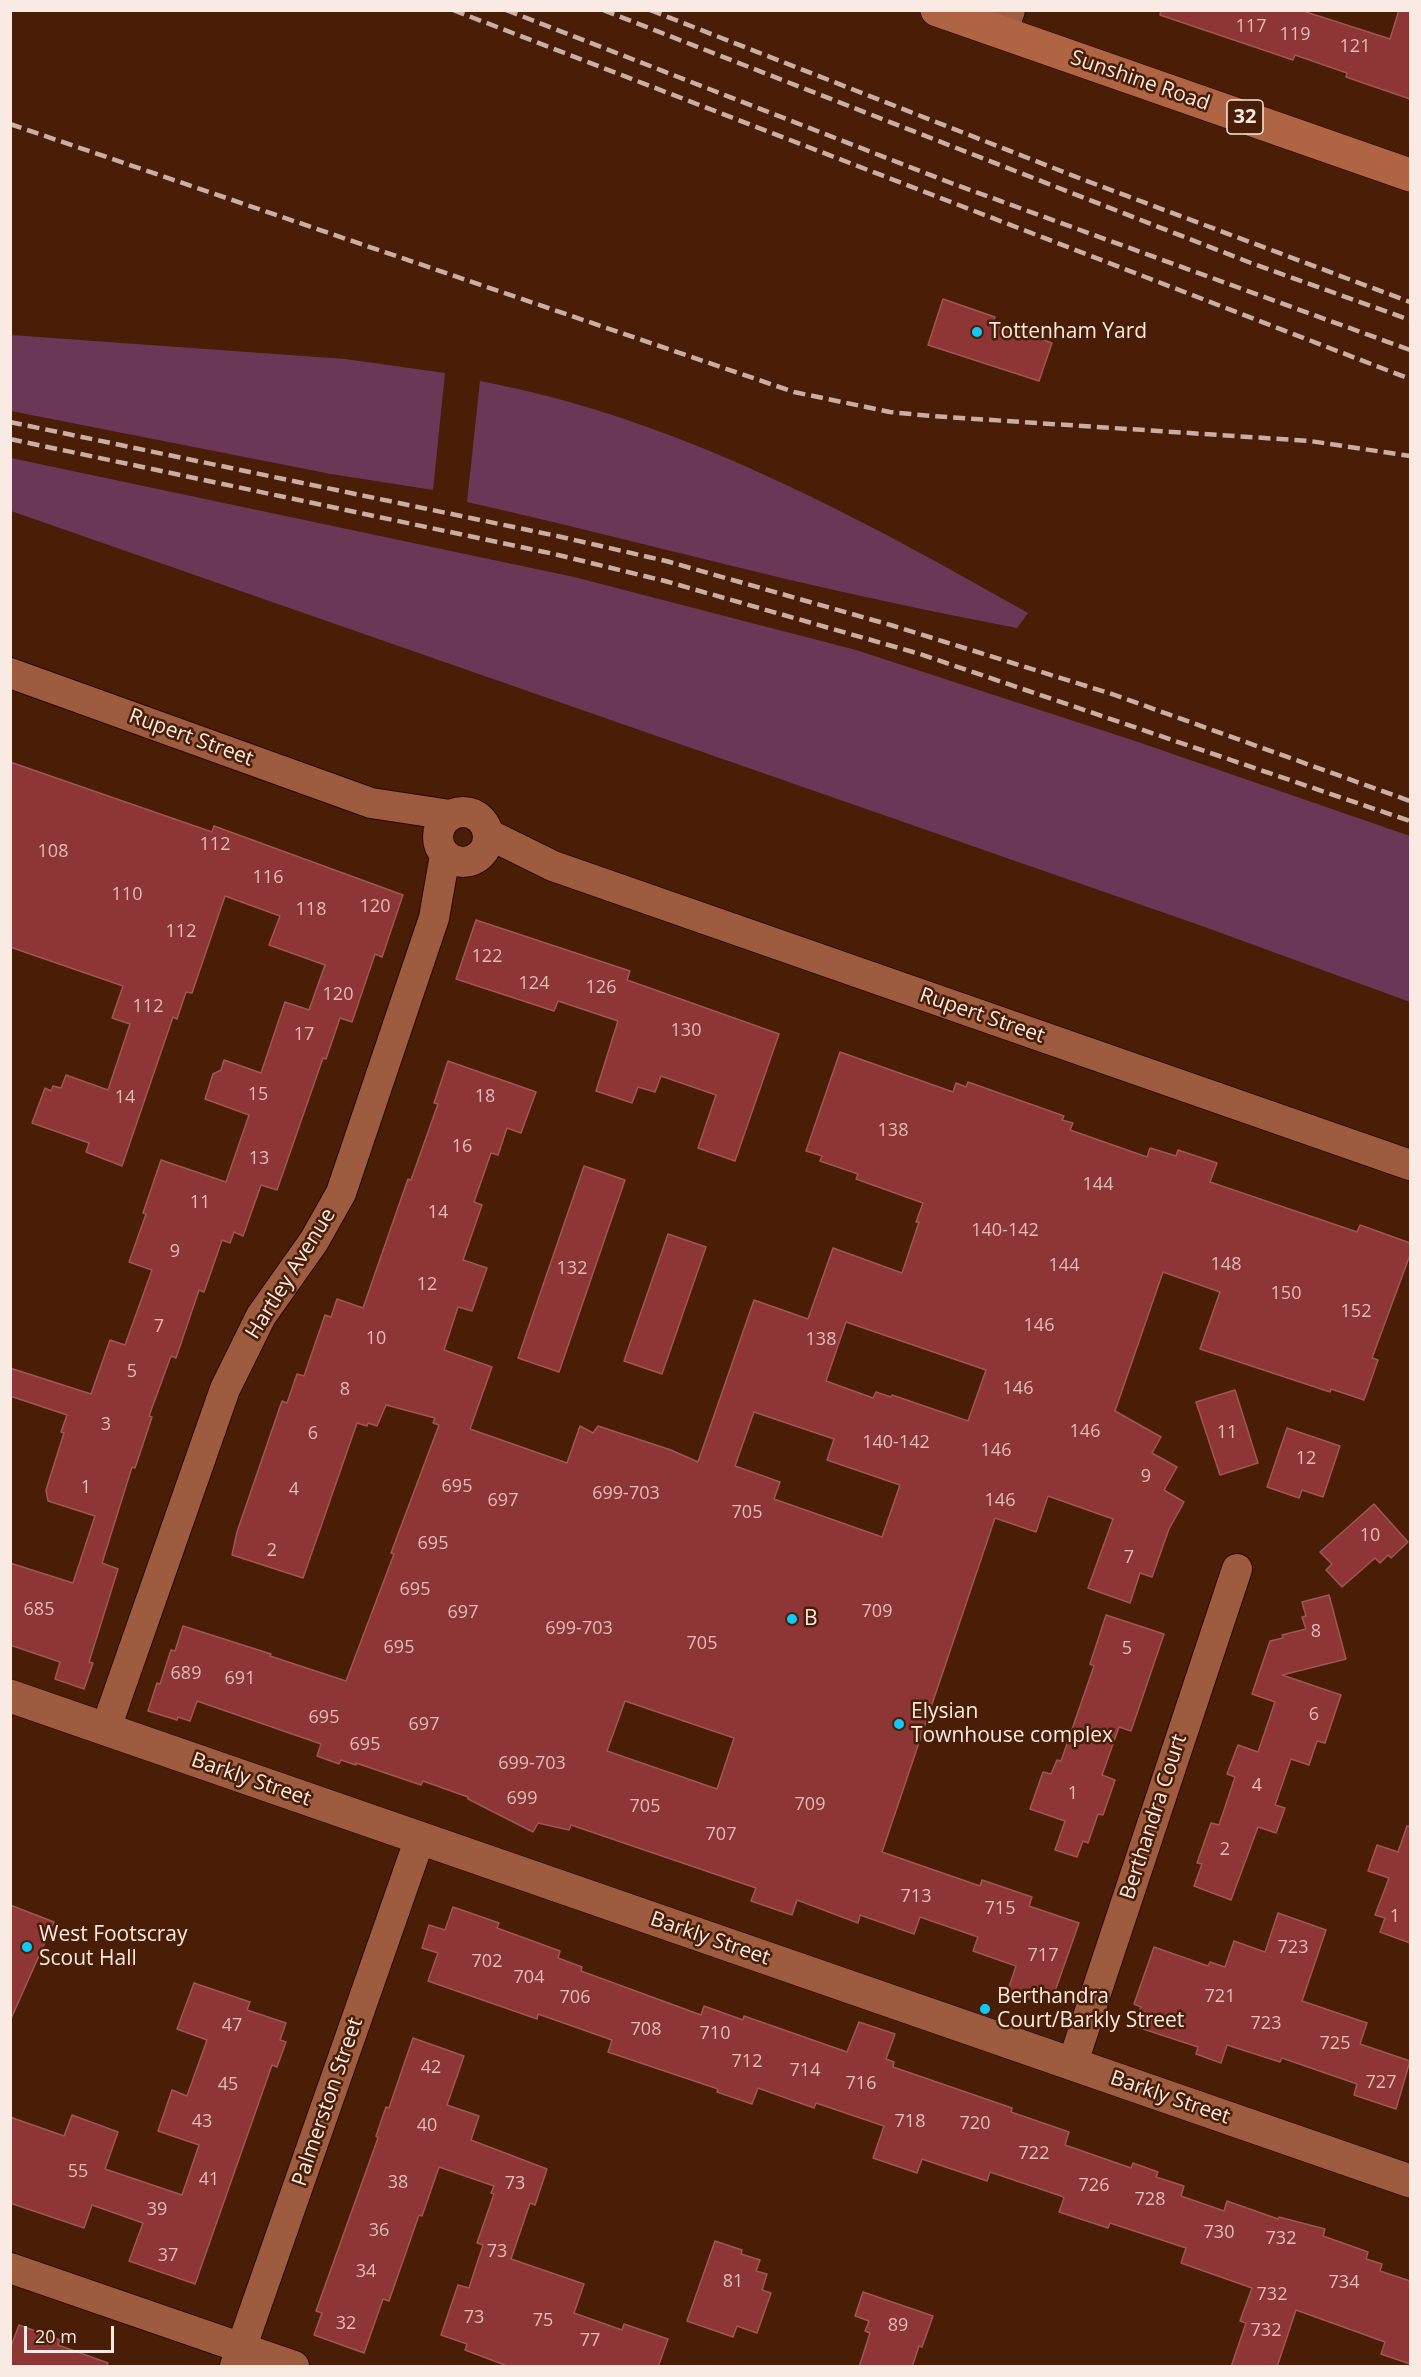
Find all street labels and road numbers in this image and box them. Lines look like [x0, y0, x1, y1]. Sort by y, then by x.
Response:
street label: Sunshine Road [1067, 45, 1213, 117]
road number: 32 [1227, 100, 1263, 134]
street label: Rupert Street [125, 704, 257, 772]
street label: Rupert Street [916, 983, 1048, 1049]
street label: Hartley Avenue [241, 1204, 341, 1344]
street label: Berthandra Court [1115, 1731, 1193, 1903]
street label: Barkly Street [188, 1748, 314, 1812]
street label: Barkly Street [647, 1907, 773, 1971]
street label: Palmerston Street [287, 2014, 369, 2190]
street label: Barkly Street [1107, 2066, 1233, 2130]

